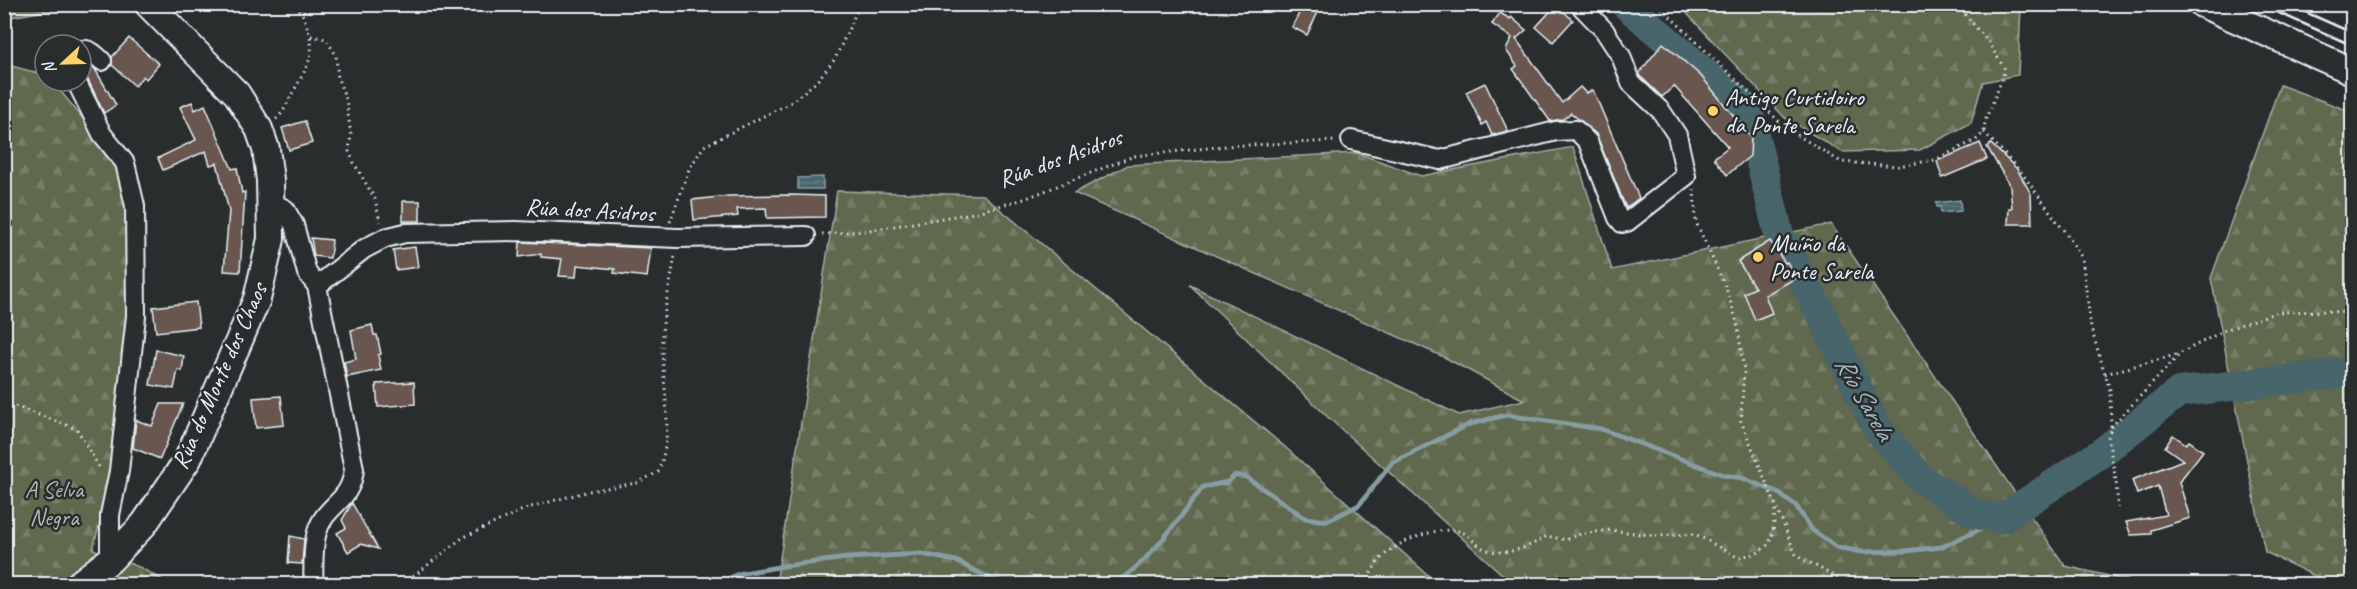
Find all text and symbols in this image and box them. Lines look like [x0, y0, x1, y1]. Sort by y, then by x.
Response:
north arrow [33, 33, 93, 93]
text: N [38, 57, 61, 77]
place label: Antigo Curtidoiro da Ponte Sarela [1725, 82, 1865, 140]
marker: Antigo Curtidoiro da Ponte Sarela [1706, 104, 1720, 118]
street label: Rúa dos Asidros [994, 121, 1128, 194]
street label: Rúa dos Asidros [525, 192, 657, 228]
place label: Muíño da Ponte Sarela [1770, 228, 1874, 286]
marker: Muíño da Ponte Sarela [1751, 250, 1765, 264]
street label: Rúa do Monte dos Chaos [165, 276, 275, 474]
water label: Río Sarela [1828, 351, 1903, 448]
park label: A Selva Negra [25, 474, 85, 532]

